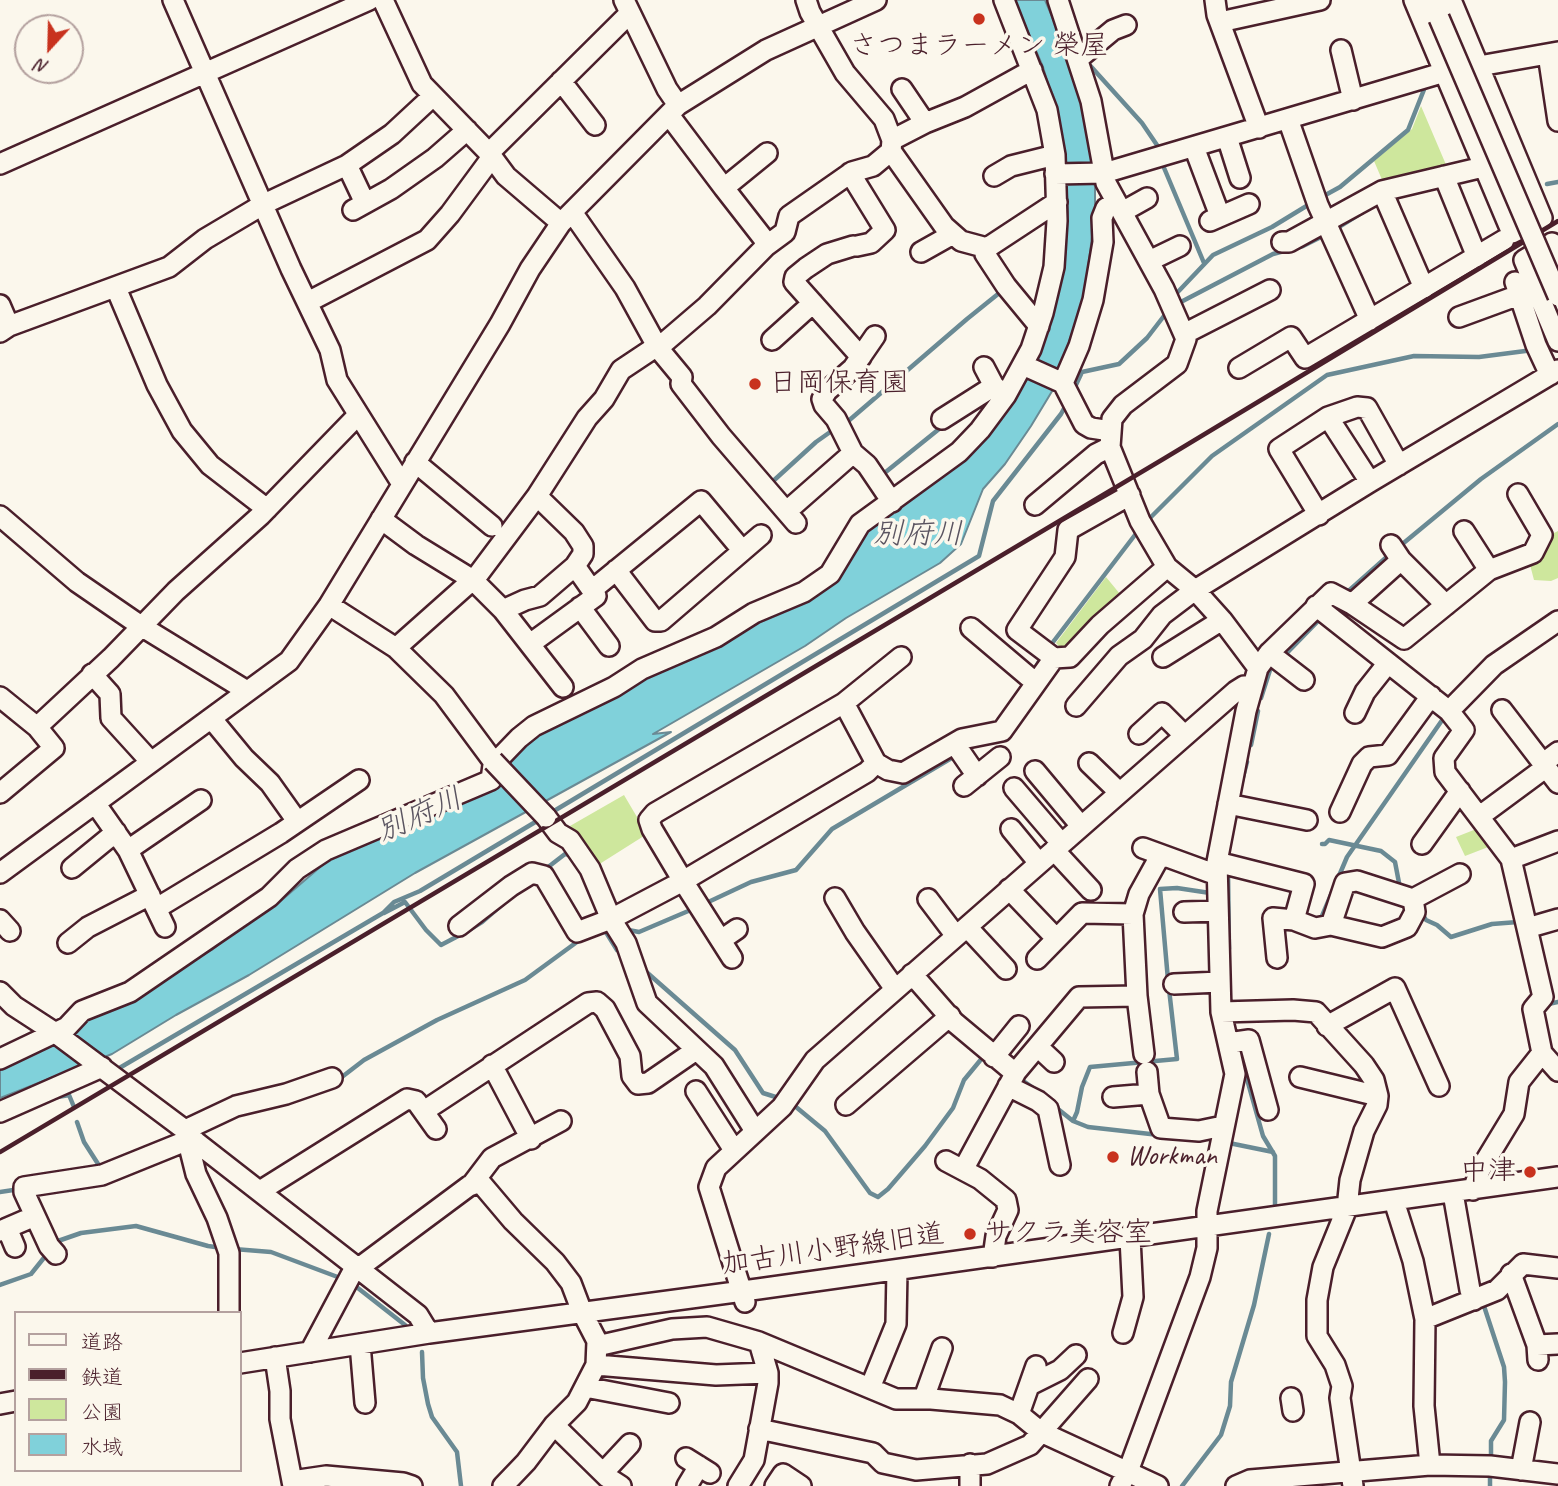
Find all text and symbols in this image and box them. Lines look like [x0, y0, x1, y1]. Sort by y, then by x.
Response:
marker: さつまラーメン 榮屋 [971, 11, 987, 27]
north arrow [14, 14, 84, 84]
place label: さつまラーメン 榮屋 [850, 30, 1108, 64]
text: N [32, 53, 52, 80]
place label: 日岡保育園 [769, 367, 909, 401]
marker: 日岡保育園 [747, 376, 763, 392]
water label: 別府川 [873, 517, 963, 553]
water label: 別府川 [372, 781, 468, 851]
place label: Workman [1127, 1140, 1217, 1174]
marker: Workman [1105, 1149, 1121, 1165]
place label: 中津 [1460, 1155, 1516, 1189]
marker: 中津 [1522, 1164, 1538, 1180]
place label: サクラ美容室 [984, 1217, 1152, 1251]
street label: 加古川小野線旧道 [720, 1218, 946, 1282]
marker: サクラ美容室 [962, 1226, 978, 1242]
legend [14, 1311, 242, 1472]
text: 道路 [81, 1329, 123, 1355]
text: 鉄道 [81, 1364, 123, 1390]
text: 公園 [81, 1399, 123, 1425]
text: 水域 [81, 1434, 123, 1460]

